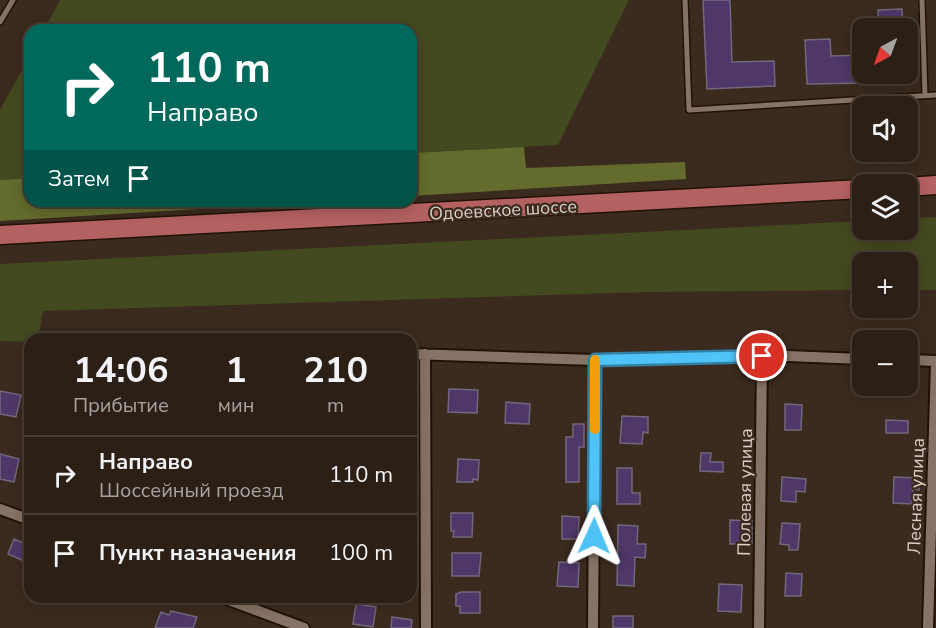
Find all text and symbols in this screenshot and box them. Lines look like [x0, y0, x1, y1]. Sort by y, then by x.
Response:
north arrow [852, 18, 918, 84]
map controls [852, 18, 918, 396]
text: 110 m [147, 40, 271, 97]
icon: right [48, 48, 126, 126]
text: Направо [147, 94, 258, 131]
button: sound [852, 96, 918, 162]
icon: arrive [122, 162, 155, 195]
text: Затем [48, 164, 110, 194]
button: layers [852, 174, 918, 240]
street label: Одоевское шоссе [428, 194, 578, 226]
button: + [852, 252, 918, 318]
pin [736, 330, 787, 381]
button: − [852, 330, 918, 396]
icon: arrive [745, 339, 778, 372]
text: 14:06 [73, 346, 169, 395]
text: 1 [225, 346, 247, 395]
text: 210 [303, 346, 368, 395]
text: Прибытие [73, 392, 169, 419]
text: мин [218, 392, 254, 419]
text: m [327, 392, 344, 419]
street label: Полевая улица [732, 428, 758, 556]
street label: Лесная улица [902, 437, 930, 555]
text: Направо [99, 447, 193, 477]
icon: right [48, 459, 81, 492]
text: 110 m [329, 460, 393, 490]
text: Шоссейный проезд [99, 477, 284, 504]
position arrow [562, 504, 626, 568]
icon: arrive [48, 537, 81, 570]
text: Пункт назначения [99, 538, 297, 568]
text: 100 m [329, 538, 393, 568]

